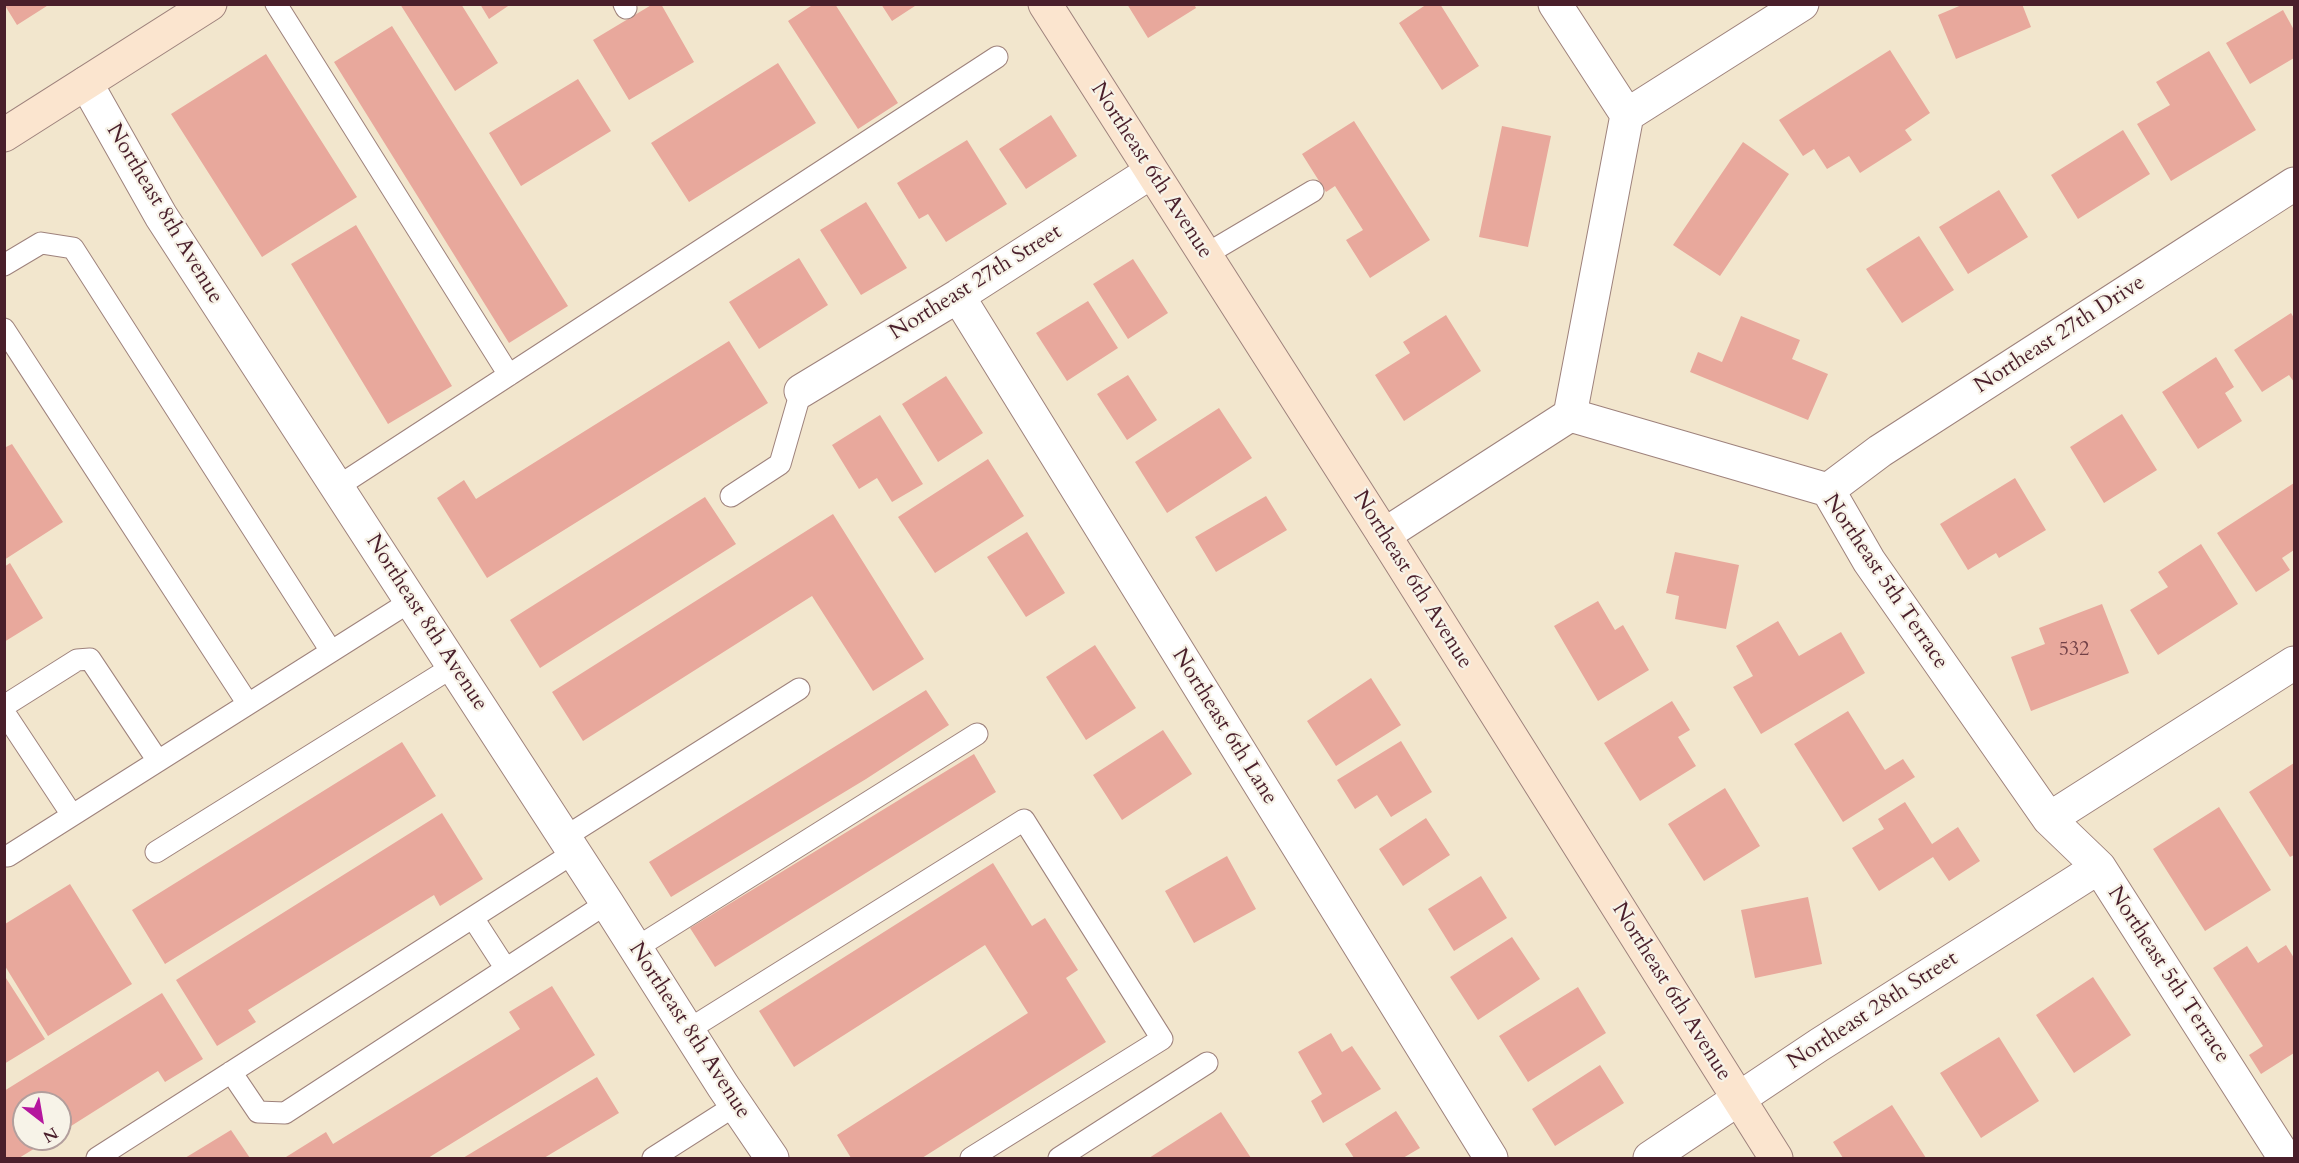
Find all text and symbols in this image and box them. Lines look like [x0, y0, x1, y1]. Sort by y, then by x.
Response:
street label: Northeast 6th Avenue [1084, 78, 1218, 264]
street label: Northeast 8th Avenue [100, 119, 228, 309]
street label: Northeast 27th Street [885, 219, 1067, 347]
street label: Northeast 27th Drive [1970, 270, 2150, 400]
street label: Northeast 6th Avenue [1346, 486, 1478, 674]
street label: Northeast 5th Terrace [1817, 490, 1953, 674]
street label: Northeast 8th Avenue [359, 530, 493, 716]
house number: 532 [2059, 638, 2089, 662]
street label: Northeast 6th Lane [1165, 644, 1283, 810]
street label: Northeast 5th Terrace [2101, 882, 2235, 1068]
street label: Northeast 6th Avenue [1605, 898, 1737, 1086]
street label: Northeast 8th Avenue [622, 938, 756, 1124]
street label: Northeast 28th Street [1783, 946, 1963, 1076]
north arrow [12, 1091, 72, 1151]
text: N [39, 1122, 62, 1148]

